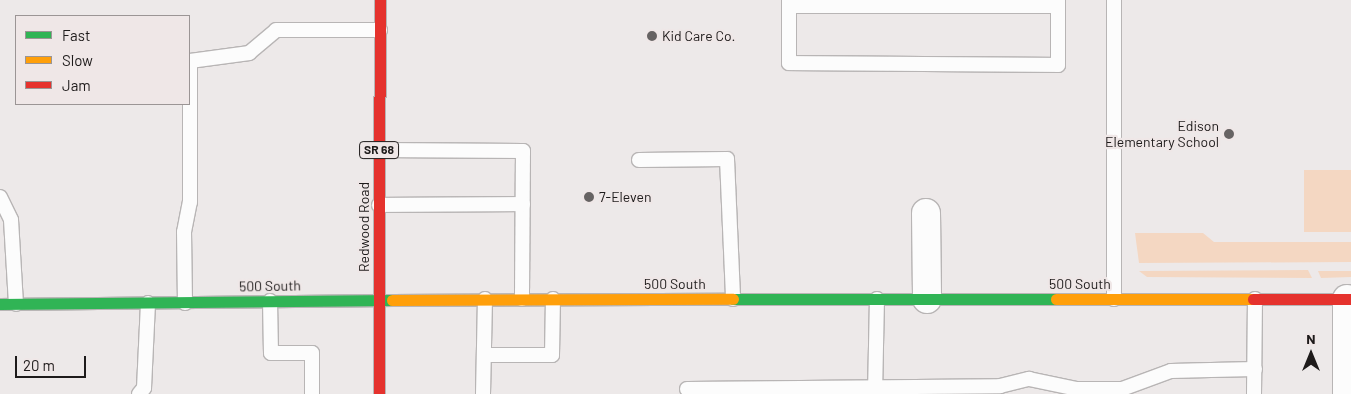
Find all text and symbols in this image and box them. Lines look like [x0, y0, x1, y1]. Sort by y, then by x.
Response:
legend [15, 15, 190, 105]
text: Fast [62, 26, 90, 44]
place label: Kid Care Co. [662, 28, 735, 44]
marker: Kid Care Co. [646, 30, 658, 42]
text: Slow [62, 51, 93, 69]
text: Jam [62, 76, 91, 94]
place label: Edison Elementary School [1105, 118, 1219, 150]
marker: Edison Elementary School [1223, 128, 1235, 140]
road number: SR 68 [359, 140, 399, 160]
street label: Redwood Road [356, 182, 372, 272]
place label: 7-Eleven [599, 189, 652, 205]
marker: 7-Eleven [583, 191, 595, 203]
street label: 500 South [644, 276, 706, 292]
street label: 500 South [1049, 276, 1111, 292]
street label: 500 South [239, 277, 301, 295]
north arrow [1286, 329, 1336, 379]
text: N [1306, 330, 1316, 347]
scale bar [18, 346, 89, 378]
text: 20 m [23, 356, 55, 374]

